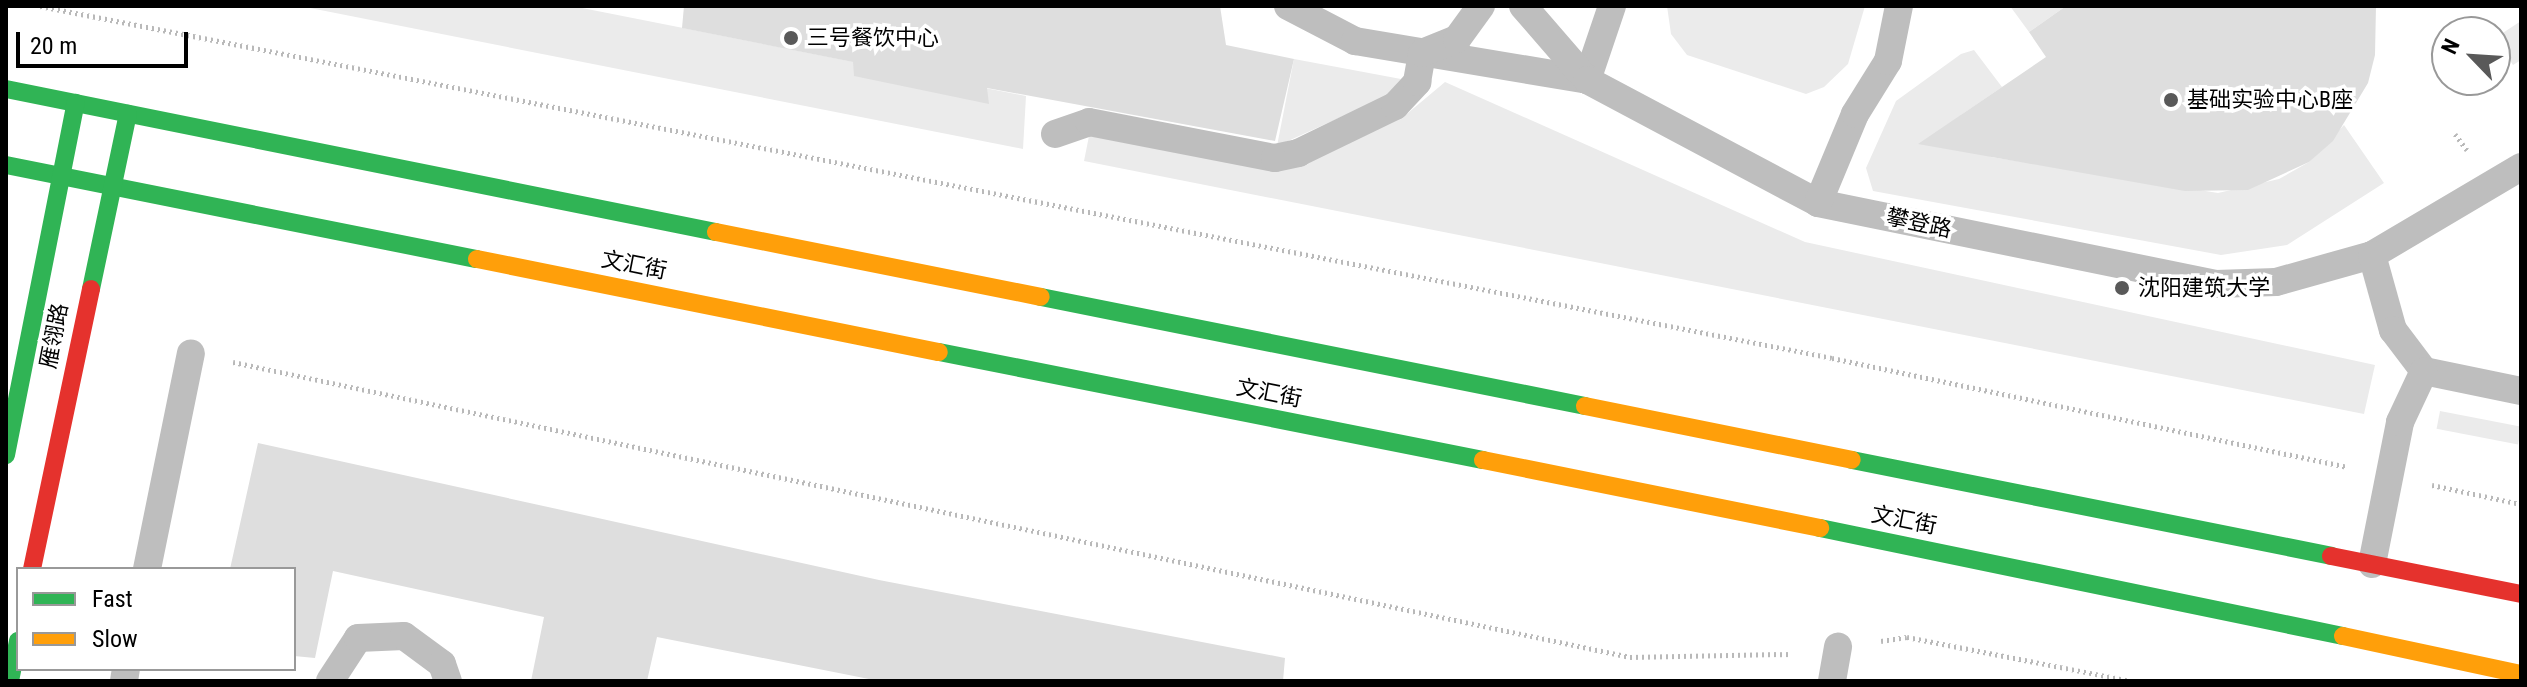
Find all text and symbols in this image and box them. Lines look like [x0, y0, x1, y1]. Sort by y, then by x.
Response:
scale bar [20, 16, 192, 66]
north arrow [2431, 16, 2511, 96]
place label: 三号餐饮中心 [807, 25, 939, 51]
marker: 三号餐饮中心 [782, 29, 800, 47]
text: 20 m [30, 32, 77, 60]
text: N [2436, 35, 2465, 58]
place label: 基础实验中心B座 [2187, 87, 2353, 113]
marker: 基础实验中心B座 [2162, 91, 2180, 109]
street label: 攀登路 [1884, 203, 1954, 243]
street label: 文汇街 [599, 246, 669, 284]
place label: 沈阳建筑大学 [2138, 275, 2270, 301]
marker: 沈阳建筑大学 [2113, 279, 2131, 297]
street label: 雁翎路 [35, 301, 73, 371]
street label: 文汇街 [1234, 374, 1304, 412]
street label: 文汇街 [1869, 501, 1939, 539]
legend [16, 567, 296, 671]
text: Fast [92, 585, 133, 613]
text: Slow [92, 625, 138, 653]

